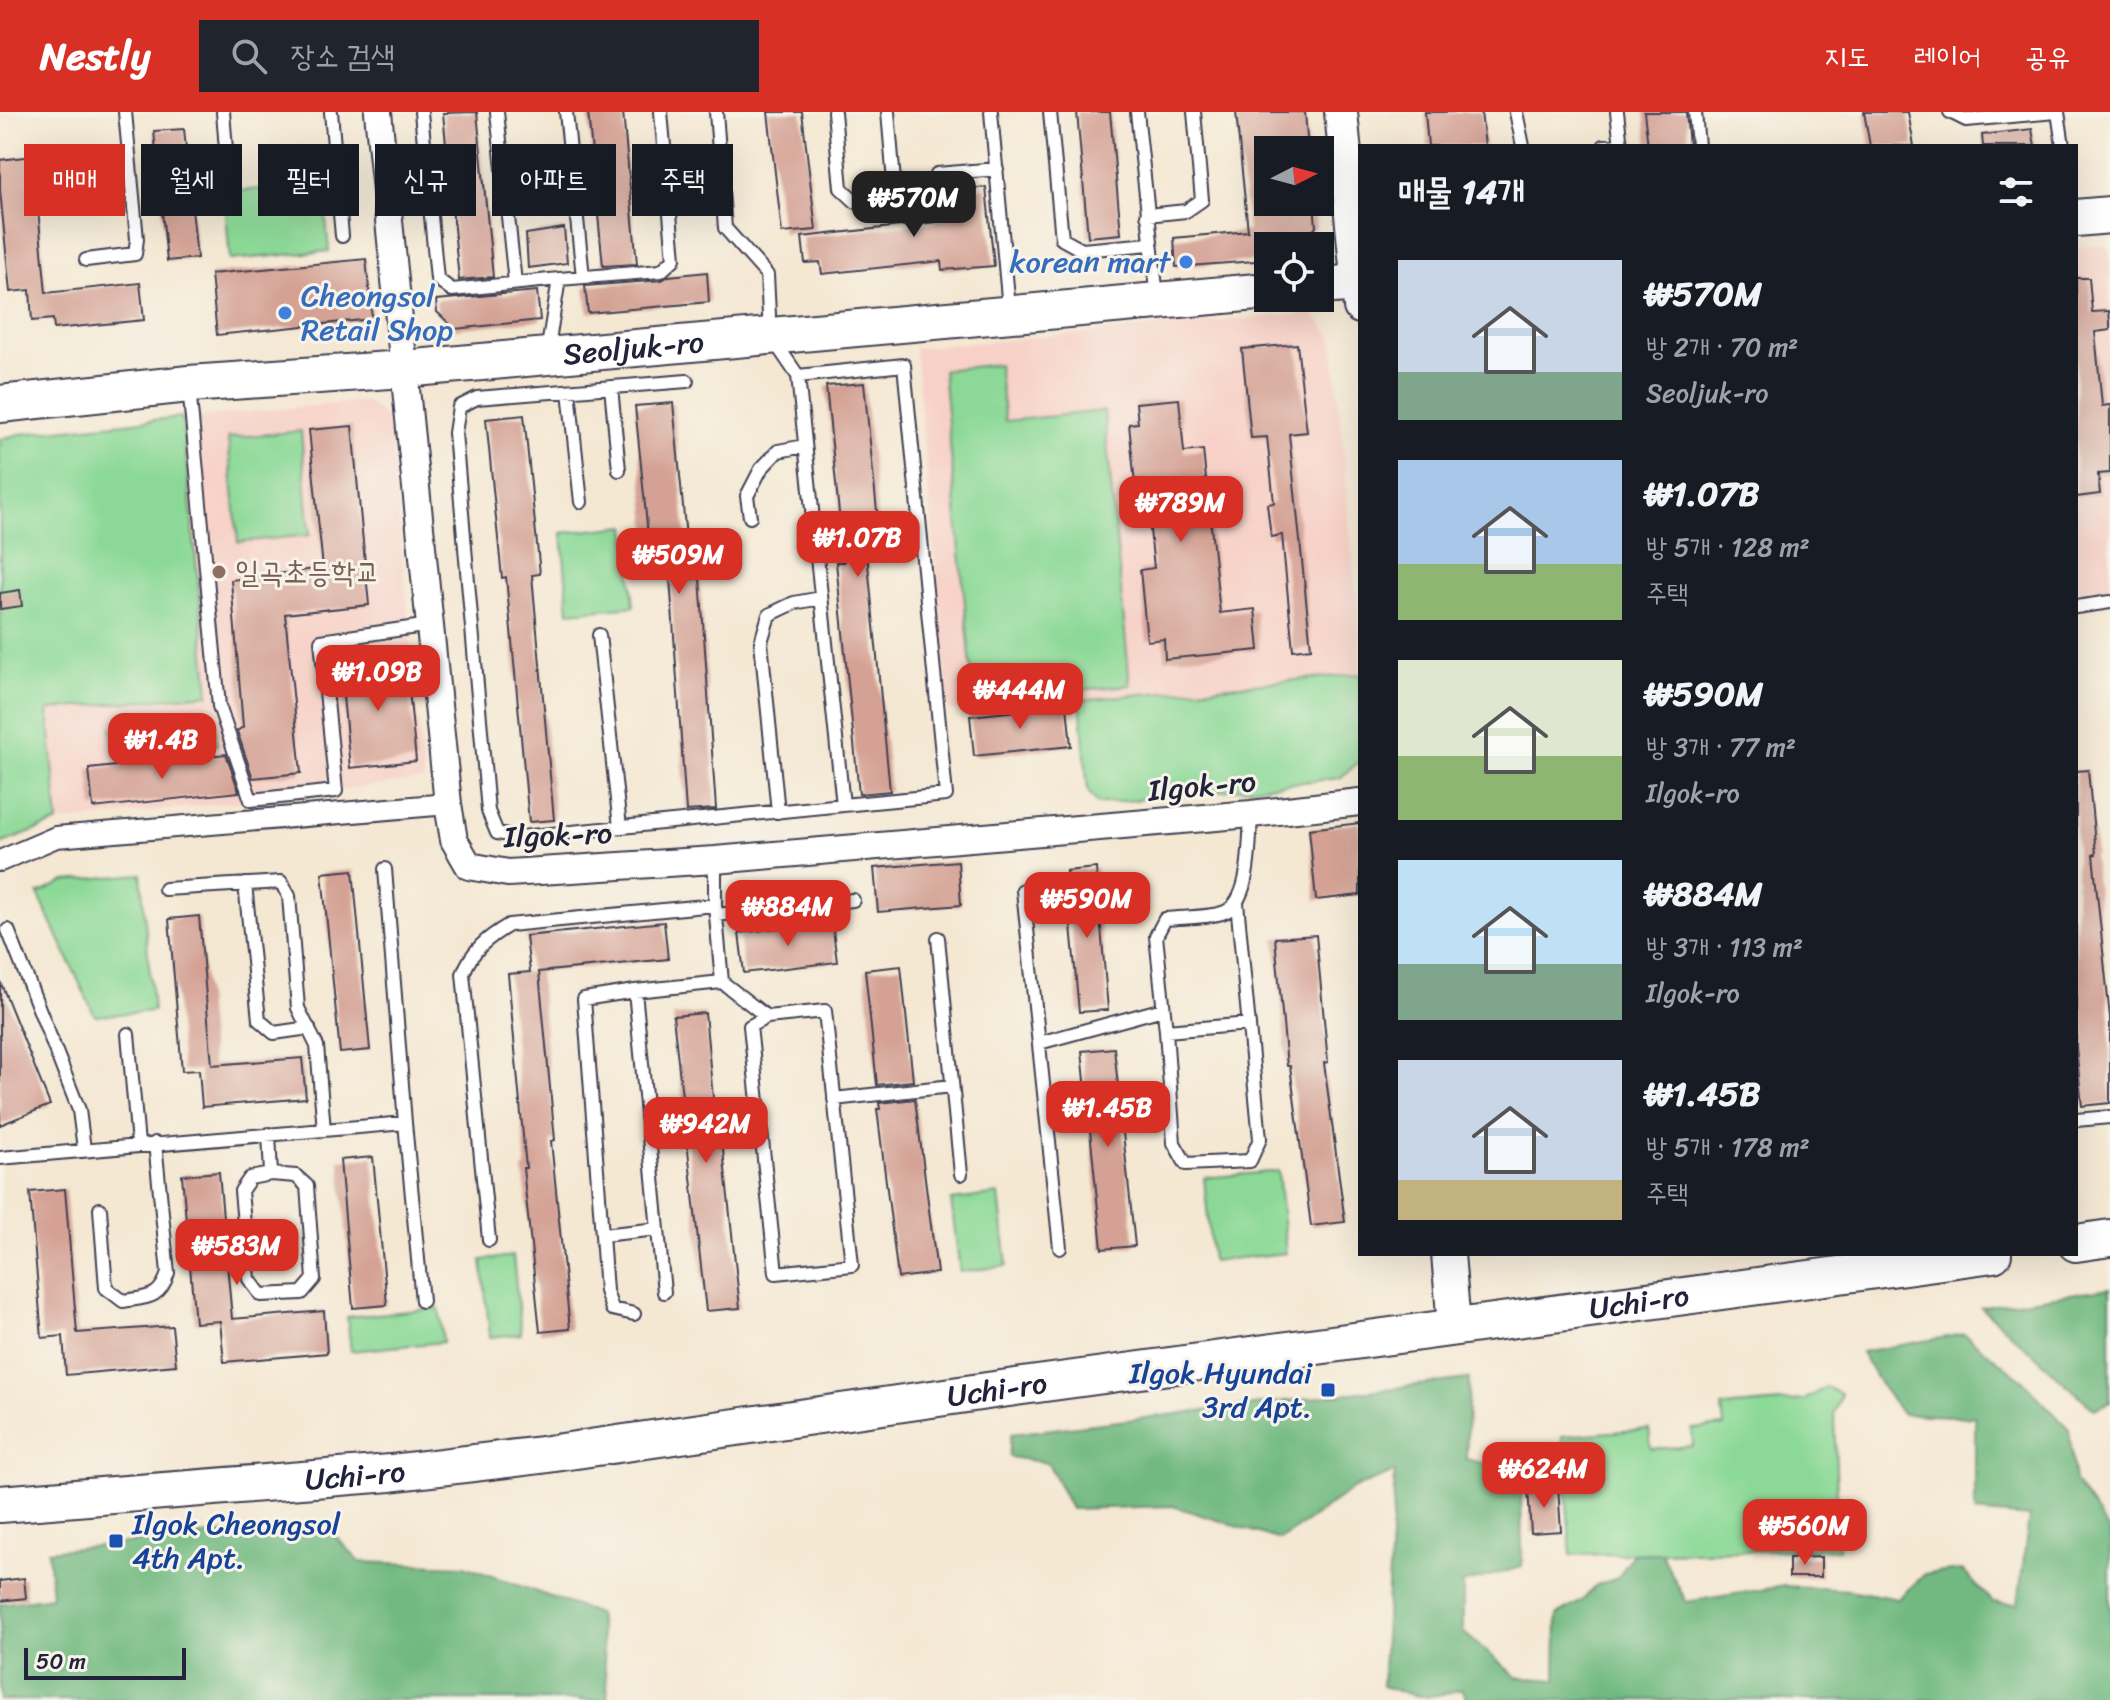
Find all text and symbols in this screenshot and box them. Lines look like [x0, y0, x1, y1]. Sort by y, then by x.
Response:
search box [199, 20, 759, 92]
text: Nestly [40, 23, 151, 90]
text: 장소 검색 [291, 29, 395, 83]
text: 지도 [1824, 32, 1869, 81]
text: 레이어 [1913, 32, 1981, 81]
text: 공유 [2025, 32, 2070, 81]
icon: search [227, 34, 271, 78]
north arrow [1254, 136, 1334, 216]
map controls [1254, 136, 1334, 312]
chip: 매매 [24, 144, 125, 216]
chip: 월세 [141, 144, 242, 216]
chip: 필터 [258, 144, 359, 216]
chip: 신규 [375, 144, 476, 216]
chip: 아파트 [492, 144, 616, 216]
chip: 주택 [632, 144, 733, 216]
text: 매물 14개 [1398, 162, 1525, 222]
icon: filters [1994, 170, 2038, 214]
pin: ₩570M [858, 171, 970, 239]
text: ₩570M [870, 174, 958, 220]
button: locate [1254, 232, 1334, 312]
place label: korean mart [1009, 235, 1172, 289]
marker: korean mart [1177, 253, 1195, 271]
text: ₩570M [1646, 264, 1762, 324]
place label: Cheongsol Retail Shop [301, 269, 453, 357]
icon: home [1462, 292, 1558, 388]
marker: Cheongsol Retail Shop [276, 304, 294, 322]
street label: Seoljuk-ro [561, 315, 706, 382]
text: 방 2개 · 70 m² [1646, 324, 1798, 370]
text: Seoljuk-ro [1646, 370, 1768, 416]
text: ₩1.07B [1646, 464, 1759, 524]
pin: ₩789M [1125, 476, 1237, 544]
text: ₩789M [1137, 479, 1225, 525]
icon: home [1462, 492, 1558, 588]
pin: ₩1.07B [793, 511, 923, 579]
text: ₩1.07B [815, 514, 901, 560]
text: 방 5개 · 128 m² [1646, 524, 1810, 570]
pin: ₩509M [623, 528, 735, 596]
text: ₩509M [634, 531, 724, 577]
place label: 일곡초등학교 [235, 545, 380, 599]
marker: 일곡초등학교 [210, 563, 228, 581]
text: 주택 [1646, 570, 1688, 616]
pin: ₩1.09B [313, 645, 443, 713]
text: ₩1.09B [334, 648, 422, 694]
pin: ₩444M [964, 663, 1076, 731]
text: ₩590M [1646, 664, 1763, 724]
text: ₩444M [975, 666, 1065, 712]
icon: home [1462, 692, 1558, 788]
pin: ₩1.4B [106, 713, 218, 781]
text: ₩1.4B [126, 716, 198, 762]
text: 방 3개 · 77 m² [1646, 724, 1796, 770]
street label: Ilgok-ro [1145, 754, 1258, 818]
text: Ilgok-ro [1646, 770, 1740, 816]
street label: Ilgok-ro [502, 806, 613, 864]
text: ₩884M [1646, 864, 1762, 924]
pin: ₩590M [1031, 872, 1143, 940]
text: ₩590M [1042, 875, 1132, 921]
pin: ₩884M [732, 880, 844, 948]
text: ₩884M [744, 883, 832, 929]
icon: home [1462, 892, 1558, 988]
text: 방 3개 · 113 m² [1646, 924, 1803, 970]
text: Ilgok-ro [1646, 970, 1740, 1016]
text: ₩1.45B [1646, 1064, 1761, 1124]
pin: ₩1.45B [1043, 1081, 1173, 1149]
text: ₩1.45B [1064, 1084, 1152, 1130]
icon: home [1462, 1092, 1558, 1188]
pin: ₩942M [650, 1097, 762, 1165]
text: ₩942M [662, 1100, 750, 1146]
text: 방 5개 · 178 m² [1646, 1124, 1810, 1170]
text: 주택 [1646, 1170, 1688, 1216]
pin: ₩583M [181, 1219, 293, 1287]
text: ₩583M [193, 1222, 281, 1268]
street label: Uchi-ro [1586, 1269, 1692, 1336]
place label: Ilgok Hyundai 3rd Apt. [1128, 1346, 1314, 1434]
street label: Uchi-ro [944, 1356, 1050, 1423]
marker: Ilgok Hyundai 3rd Apt. [1319, 1381, 1337, 1399]
pin: ₩624M [1488, 1442, 1600, 1510]
street label: Uchi-ro [303, 1444, 408, 1507]
text: ₩624M [1500, 1445, 1588, 1491]
place label: Ilgok Cheongsol 4th Apt. [131, 1497, 342, 1585]
pin: ₩560M [1749, 1499, 1861, 1567]
text: ₩560M [1761, 1502, 1849, 1548]
marker: Ilgok Cheongsol 4th Apt. [107, 1532, 125, 1550]
text: 50 m [36, 1642, 86, 1681]
scale bar [24, 1644, 186, 1680]

